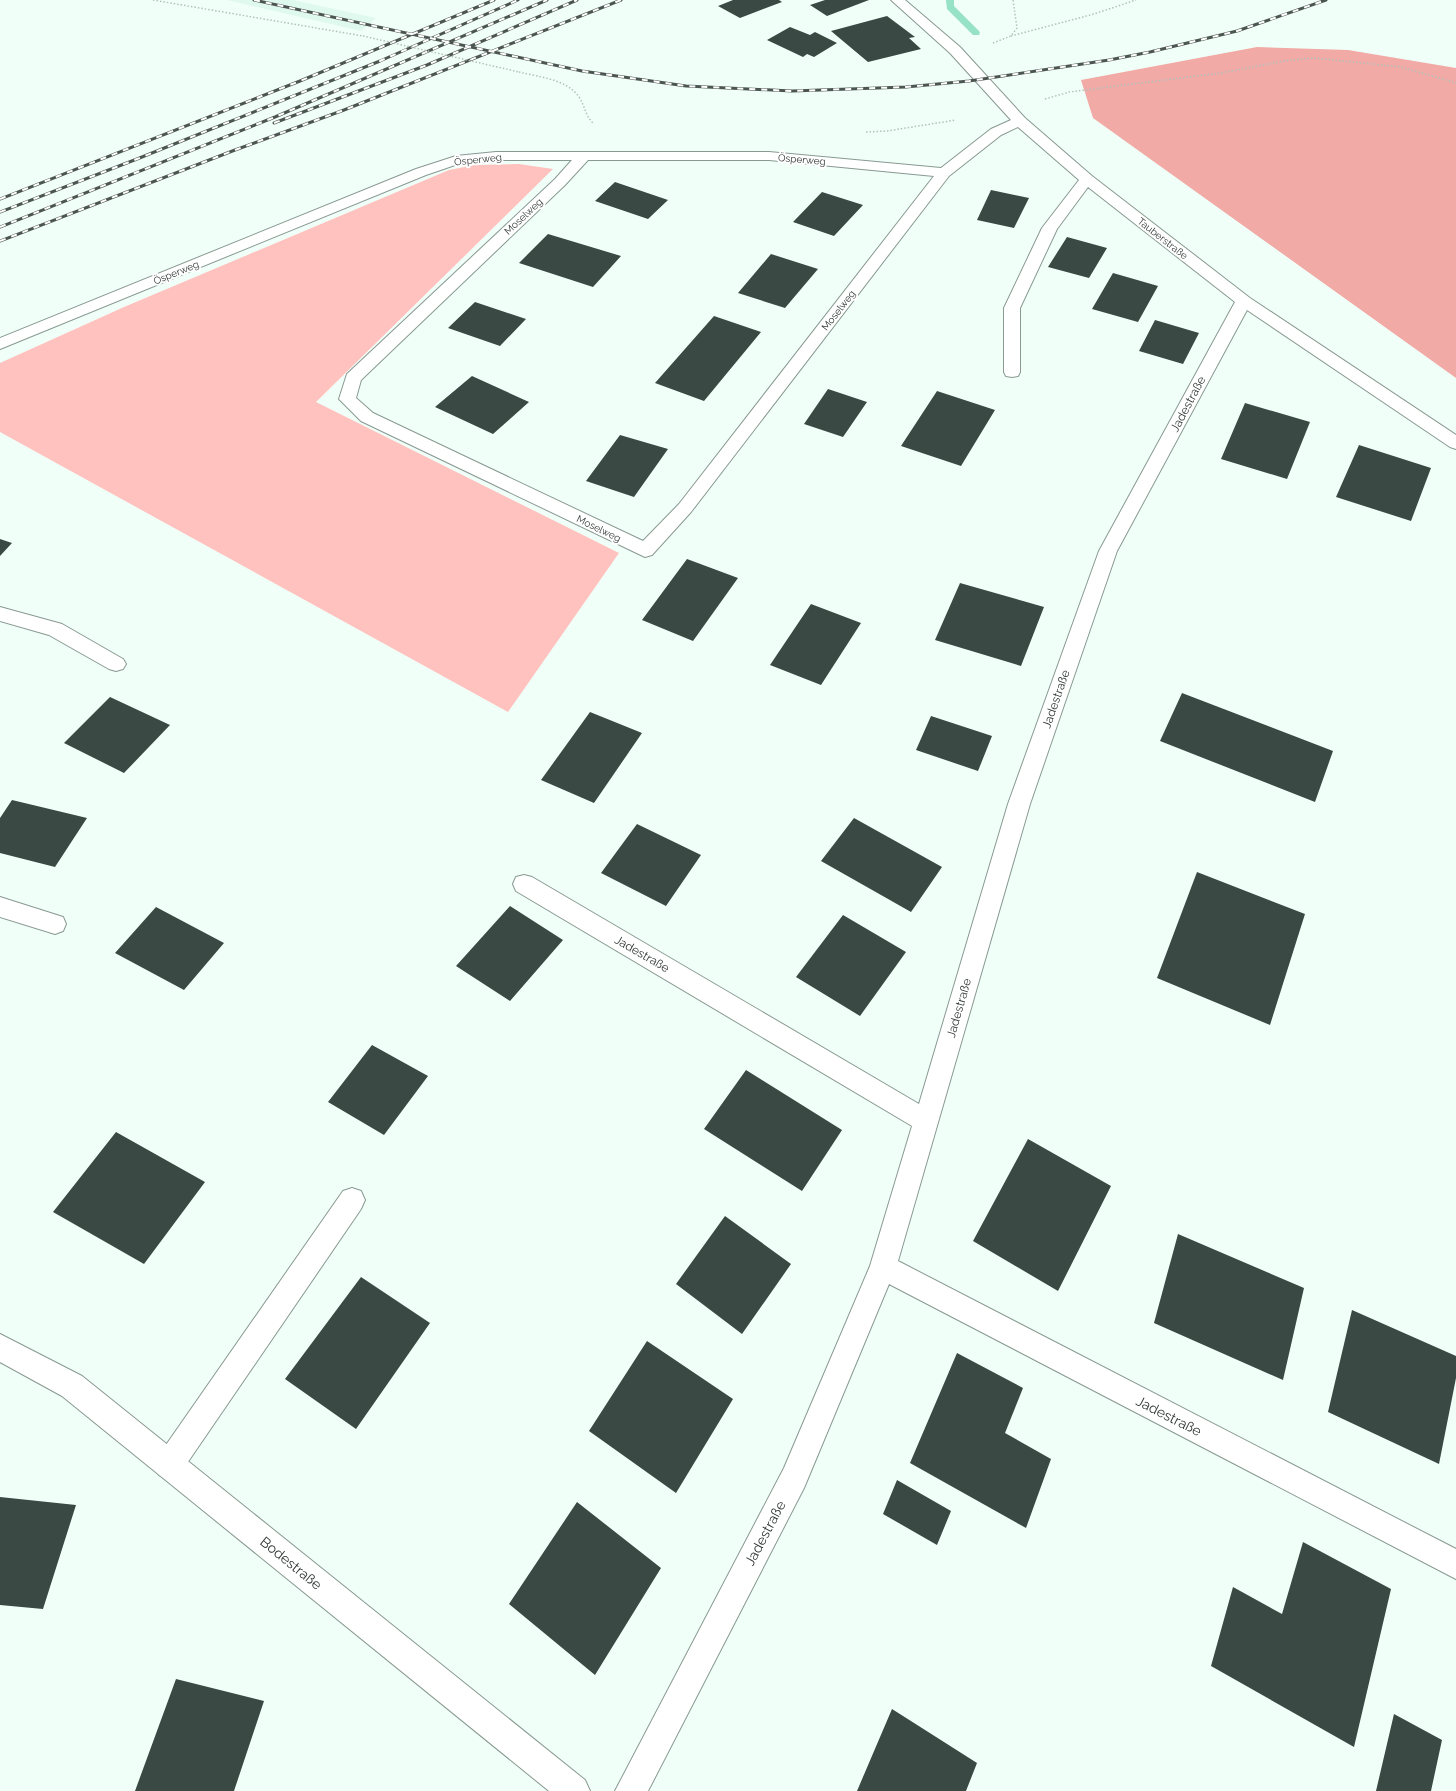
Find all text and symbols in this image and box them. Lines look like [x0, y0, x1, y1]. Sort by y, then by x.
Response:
street label: Ösperweg [454, 152, 502, 167]
street label: Ösperweg [778, 152, 826, 167]
street label: Moselweg [502, 196, 545, 237]
street label: Tauberstraße [1135, 215, 1190, 261]
street label: Ösperweg [152, 258, 200, 287]
street label: Moselweg [819, 288, 857, 333]
street label: Jadestraße [1168, 374, 1208, 434]
street label: Moselweg [575, 513, 623, 544]
street label: Jadestraße [1039, 668, 1073, 730]
street label: Jadestraße [612, 933, 672, 975]
street label: Jadestraße [944, 977, 974, 1039]
street label: Jadestraße [1134, 1393, 1204, 1439]
street label: Jadestraße [741, 1498, 789, 1568]
street label: Bodestraße [257, 1533, 325, 1593]

